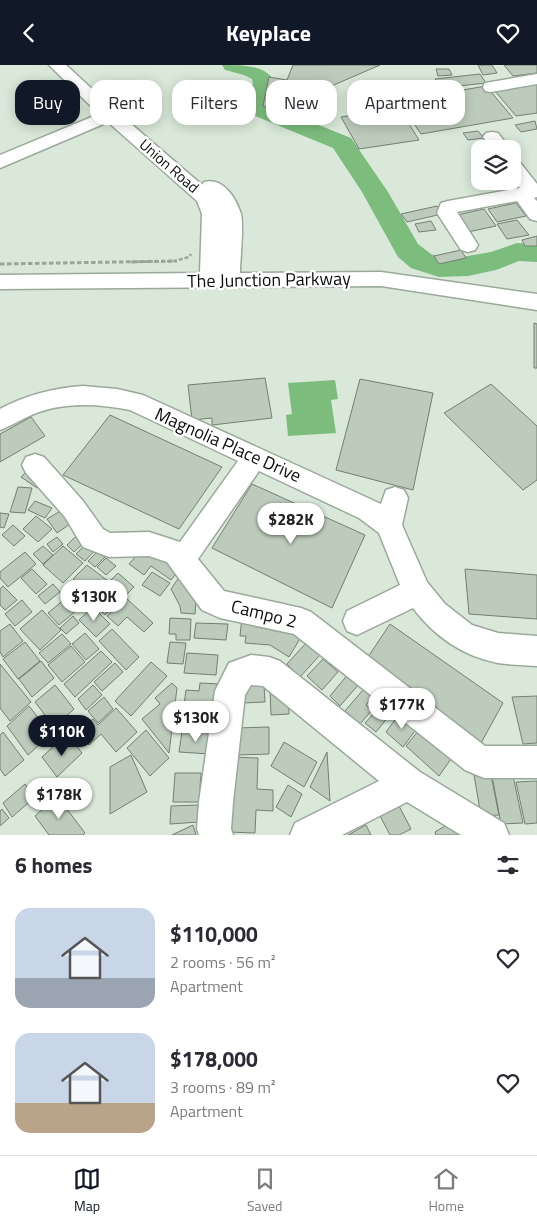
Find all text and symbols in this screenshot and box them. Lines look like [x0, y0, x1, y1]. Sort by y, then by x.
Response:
text: Keyplace [226, 16, 311, 50]
icon: back [15, 19, 43, 47]
icon: heart [494, 19, 522, 47]
chip: Buy [15, 80, 80, 125]
chip: Rent [90, 80, 162, 125]
chip: Filters [172, 80, 256, 125]
chip: New [266, 80, 337, 125]
chip: Apartment [347, 80, 465, 125]
street label: Union Road [134, 133, 204, 198]
map controls [471, 140, 521, 190]
button: layers [471, 140, 521, 190]
street label: The Junction Parkway [187, 265, 351, 294]
street label: Magnolia Place Drive [151, 400, 306, 489]
pin: $282K [256, 503, 326, 545]
text: $282K [268, 507, 314, 531]
pin: $130K [59, 579, 129, 622]
text: $130K [71, 584, 117, 608]
street label: Campo 2 [228, 592, 300, 635]
pin: $177K [367, 687, 437, 730]
text: $177K [379, 692, 425, 716]
pin: $130K [161, 701, 231, 743]
text: $130K [173, 705, 219, 729]
pin: $110K [27, 715, 97, 757]
text: $110K [39, 719, 85, 743]
pin: $178K [24, 777, 94, 820]
text: $178K [36, 782, 82, 806]
text: 6 homes [15, 849, 92, 881]
icon: filters [494, 851, 522, 879]
text: $110,000 [170, 918, 258, 950]
icon: home [55, 928, 115, 988]
icon: heart [494, 944, 522, 972]
text: 2 rooms · 56 m² [170, 950, 275, 974]
text: Apartment [170, 974, 243, 998]
text: $178,000 [170, 1043, 258, 1075]
icon: home [55, 1053, 115, 1113]
icon: heart [494, 1069, 522, 1097]
text: 3 rooms · 89 m² [170, 1075, 275, 1099]
text: Apartment [170, 1099, 243, 1123]
tab: Map [73, 1165, 101, 1216]
tab: Saved [247, 1165, 283, 1216]
tab: Home [428, 1165, 464, 1216]

